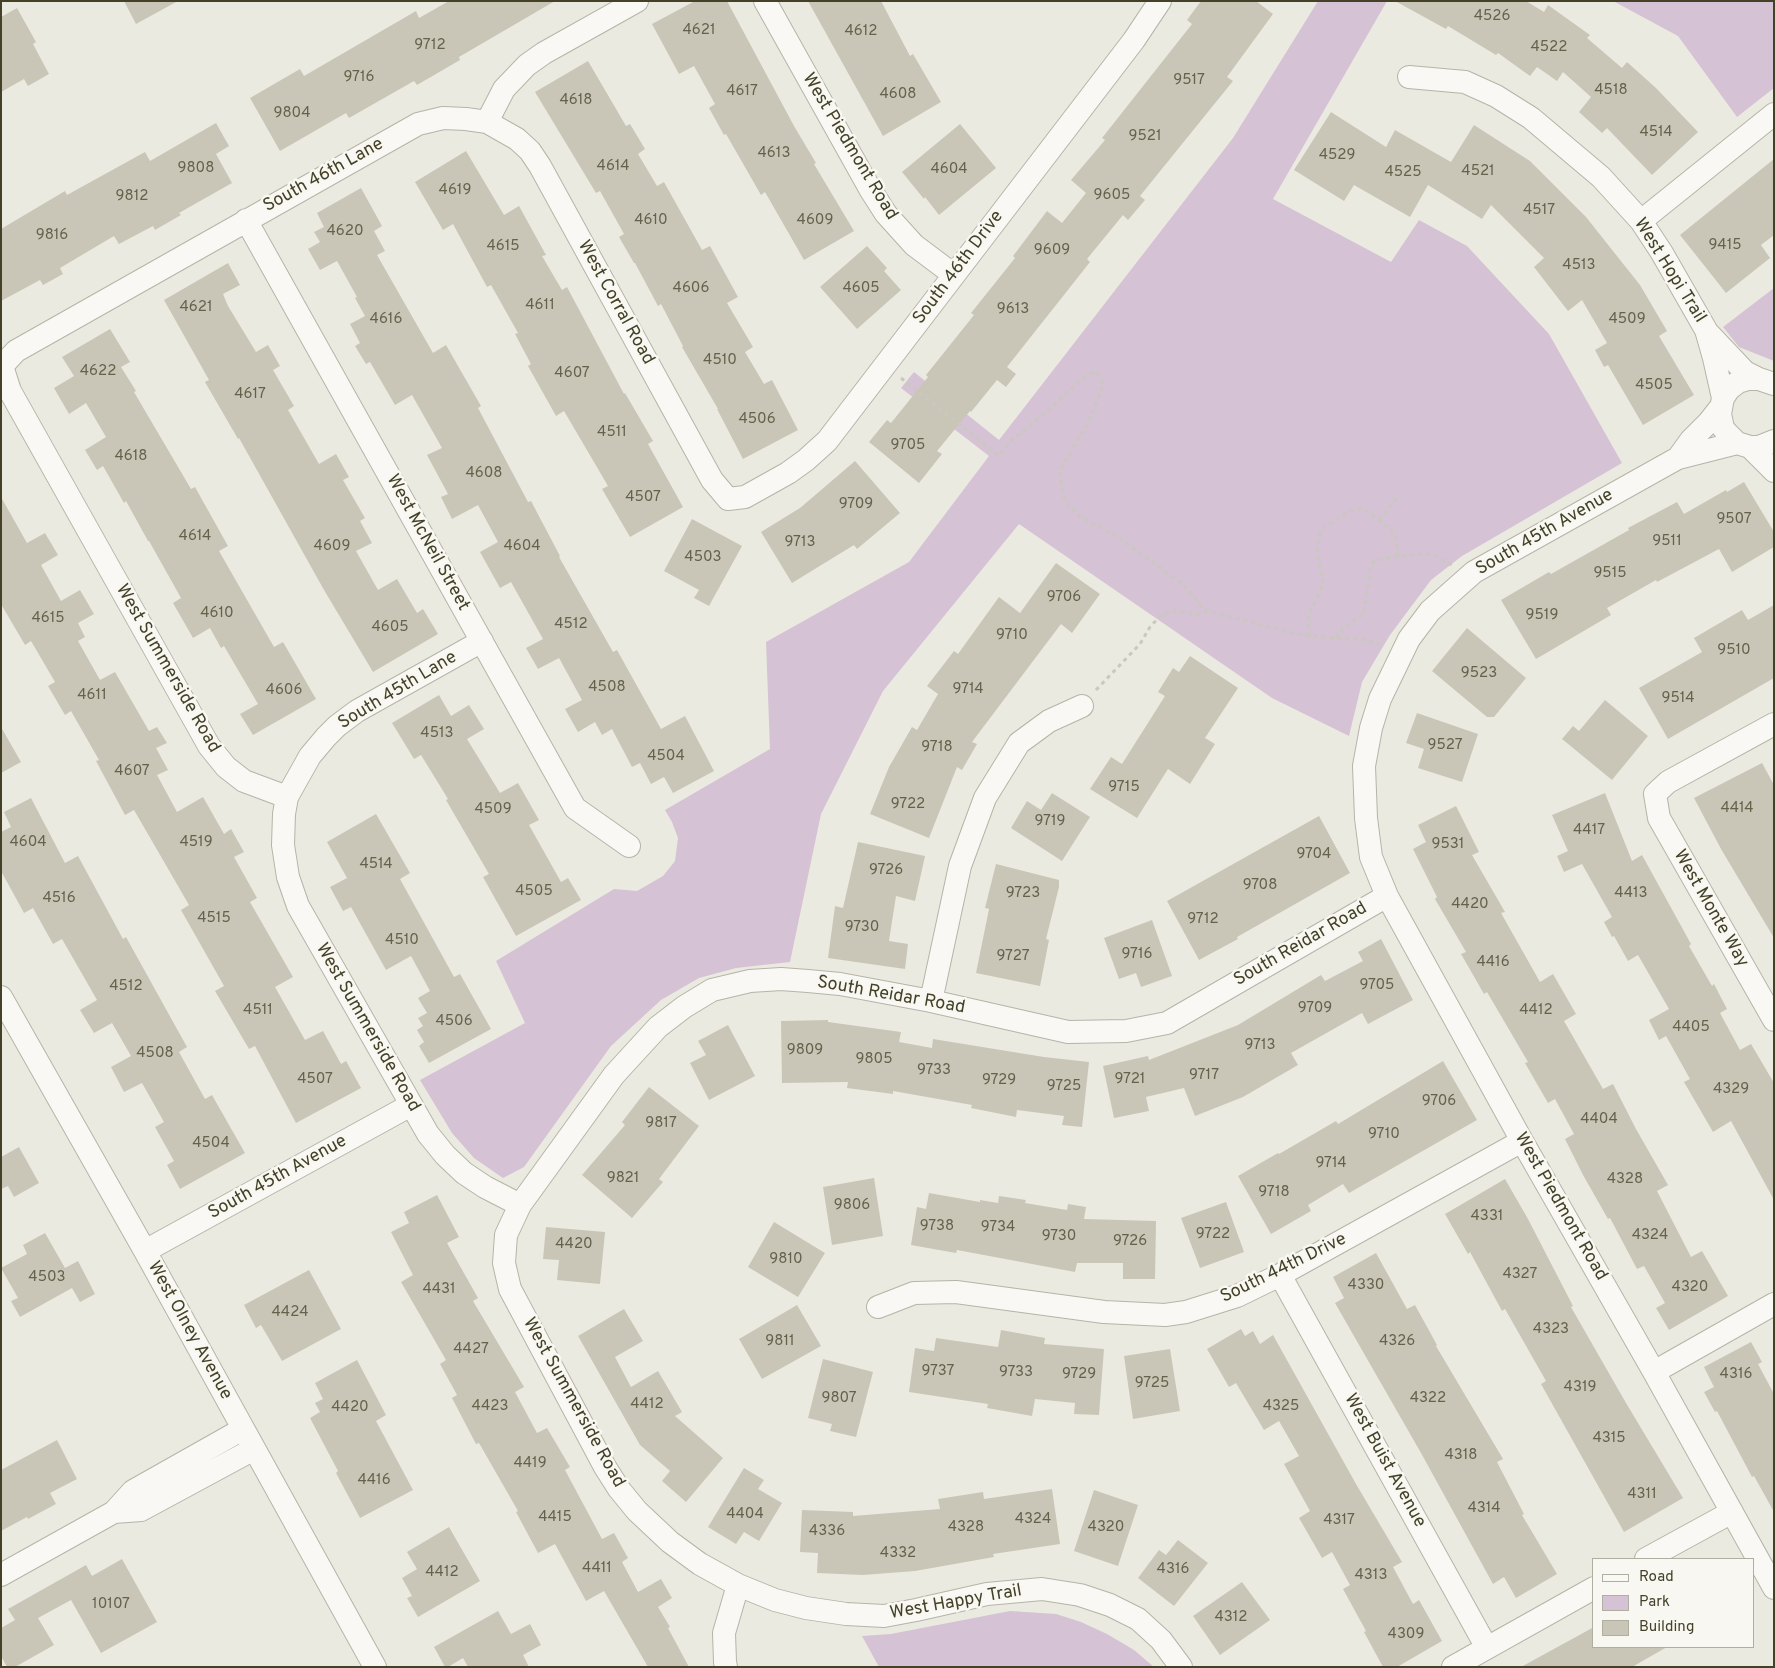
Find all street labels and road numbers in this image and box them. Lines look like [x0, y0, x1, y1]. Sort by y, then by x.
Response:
street label: West Piedmont Road [797, 70, 901, 224]
street label: South 46th Lane [260, 134, 388, 218]
street label: South 46th Drive [909, 207, 1009, 329]
street label: West Hopi Trail [1628, 215, 1710, 327]
street label: West Corral Road [572, 237, 658, 369]
street label: West McNeil Street [381, 471, 473, 615]
street label: South 45th Avenue [1473, 485, 1617, 581]
street label: West Summerside Road [110, 581, 224, 757]
street label: South 45th Lane [335, 647, 461, 735]
street label: West Monte Way [1668, 846, 1752, 972]
street label: South Reidar Road [1231, 898, 1371, 992]
street label: West Summerside Road [310, 940, 424, 1116]
street label: South Reidar Road [815, 972, 967, 1020]
street label: West Piedmont Road [1509, 1129, 1611, 1285]
street label: South 45th Avenue [205, 1131, 351, 1225]
street label: South 44th Drive [1218, 1229, 1350, 1309]
street label: West Olney Avenue [142, 1258, 236, 1404]
street label: West Summerside Road [517, 1314, 629, 1492]
street label: West Buist Avenue [1338, 1390, 1430, 1532]
street label: West Happy Trail [888, 1581, 1024, 1625]

